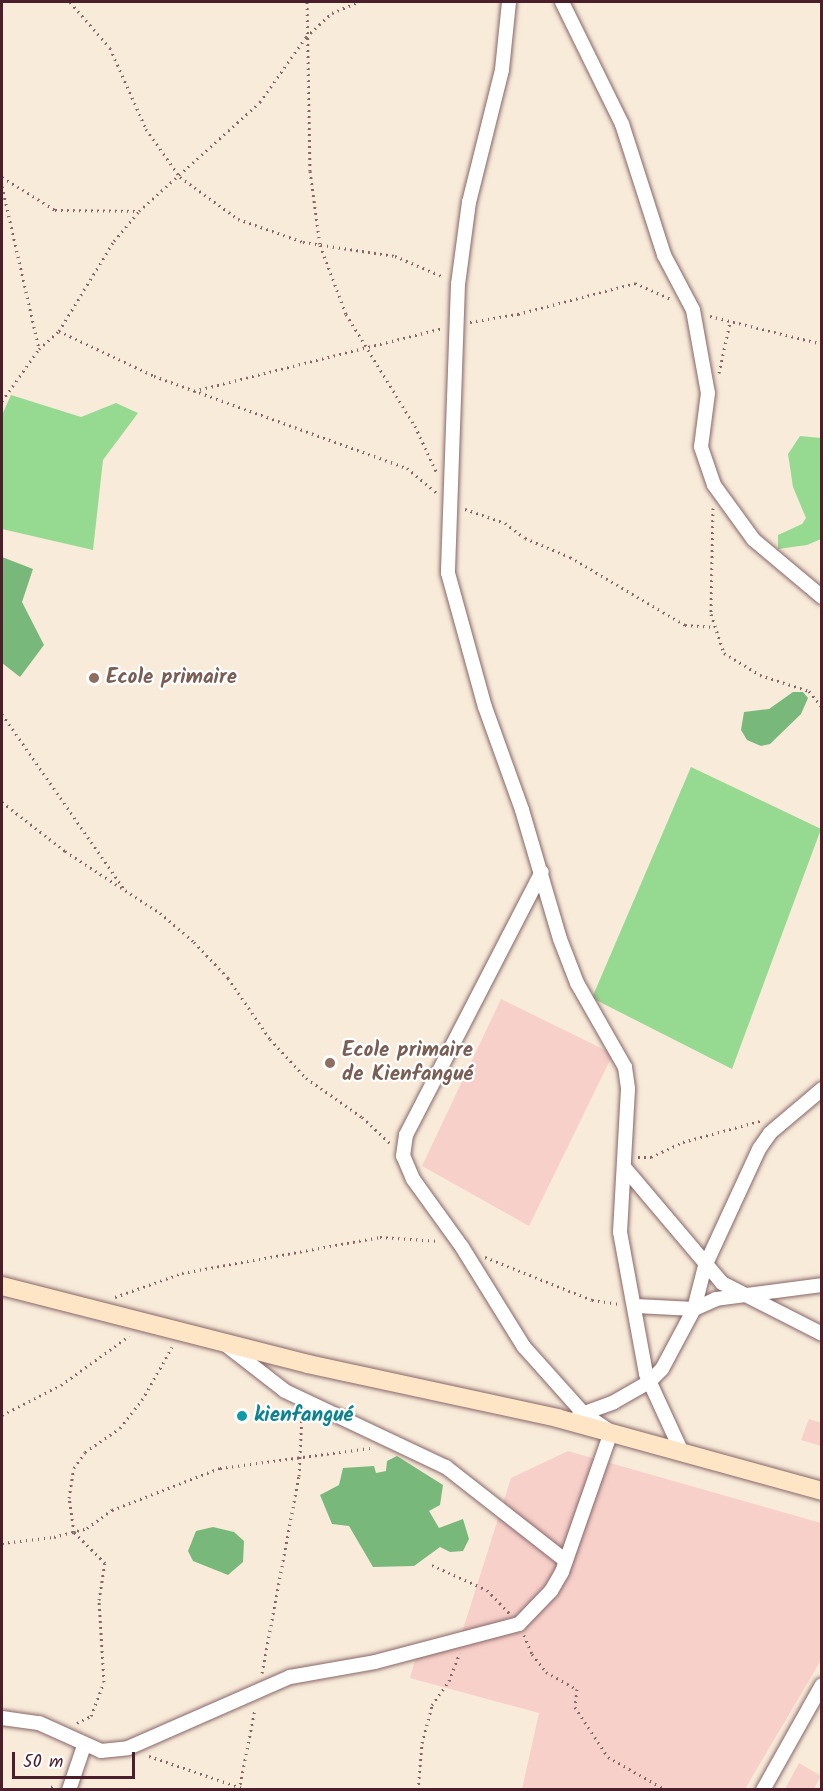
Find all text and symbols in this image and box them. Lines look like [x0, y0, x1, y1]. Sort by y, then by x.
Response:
place label: Ecole primaire [106, 665, 237, 691]
marker: Ecole primaire [87, 671, 101, 685]
place label: Ecole primaire de Kienfangué [342, 1038, 473, 1088]
marker: Ecole primaire de Kienfangué [323, 1056, 337, 1070]
place label: kienfangué [254, 1403, 353, 1429]
marker: kienfangué [235, 1409, 249, 1423]
scale bar [15, 1740, 138, 1778]
text: 50 m [23, 1748, 63, 1777]

